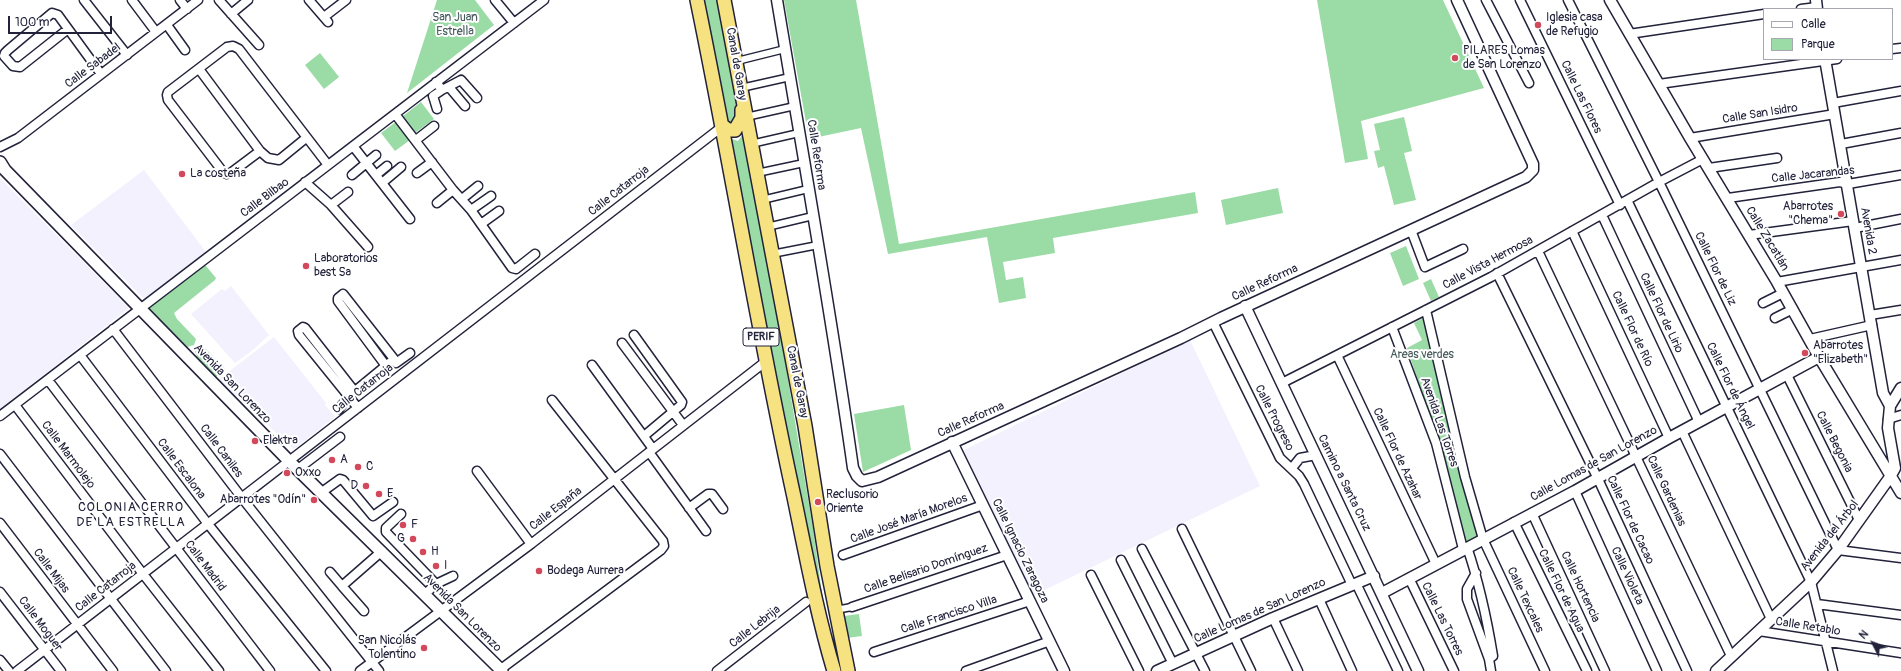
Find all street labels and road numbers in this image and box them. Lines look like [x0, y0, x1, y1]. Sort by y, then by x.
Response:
street label: Canal de Garay [723, 27, 749, 101]
street label: Calle Sabadel [62, 40, 124, 92]
street label: Calle Las Flores [1557, 58, 1605, 136]
street label: Calle San Isidro [1721, 101, 1799, 127]
street label: Calle Reforma [803, 119, 829, 191]
street label: Calle Catarroja [586, 163, 652, 219]
street label: Calle Jacarandas [1771, 163, 1855, 187]
street label: Calle Bilbao [238, 175, 292, 221]
street label: Calle Zacatlán [1742, 204, 1792, 274]
street label: Avenida 2 [1857, 206, 1879, 256]
street label: Calle Flor de Liz [1691, 230, 1739, 308]
street label: Calle Vista Hermosa [1440, 233, 1536, 293]
street label: Calle Reforma [1230, 261, 1300, 305]
street label: Calle Flor de Lirio [1636, 271, 1686, 355]
street label: Calle Flor de Río [1608, 289, 1656, 369]
road number: PERIF [743, 328, 779, 346]
street label: Calle Flor de Ángel [1703, 340, 1757, 432]
street label: Avenida San Lorenzo [190, 341, 274, 427]
street label: Canal de Garay [783, 345, 811, 419]
street label: Calle Catarroja [330, 361, 396, 417]
street label: Avenida Las Torres [1417, 375, 1461, 469]
street label: Calle Progreso [1251, 383, 1297, 453]
street label: Calle Reforma [936, 399, 1006, 441]
street label: Calle Flor de Azahar [1369, 406, 1425, 502]
street label: Calle Begonia [1812, 409, 1856, 475]
street label: Calle Marmolejo [38, 418, 98, 492]
street label: Calle Caniles [196, 422, 246, 480]
street label: Calle Lomas de San Lorenzo [1528, 423, 1660, 505]
street label: Camino a Santa Cruz [1314, 432, 1374, 534]
street label: Calle Escalona [154, 436, 208, 502]
street label: Calle Gardenias [1643, 453, 1689, 529]
street label: Calle Flor de Cacao [1603, 473, 1657, 567]
street label: Calle España [527, 484, 585, 534]
street label: Calle José María Morelos [849, 491, 969, 547]
street label: Calle Ignacio Zaragoza [988, 497, 1052, 605]
street label: Avenida del Árbol [1798, 498, 1862, 574]
street label: Calle Madrid [181, 538, 229, 594]
street label: Calle Belisario Domínguez [862, 541, 990, 597]
street label: Calle Violeta [1607, 545, 1647, 607]
street label: Calle Mijas [30, 546, 72, 596]
street label: Calle Flor de Agua [1535, 547, 1587, 635]
street label: Calle Hortencia [1557, 549, 1603, 625]
street label: Calle Catarroja [73, 559, 139, 615]
street label: Calle Texcales [1503, 565, 1547, 635]
street label: Avenida San Lorenzo [420, 571, 504, 655]
street label: Calle Lomas de San Lorenzo [1192, 575, 1328, 647]
street label: Calle Las Torres [1418, 580, 1466, 658]
street label: Calle Francisco Villa [899, 593, 999, 637]
street label: Calle Moguer [15, 594, 65, 654]
street label: Calle Lebrija [727, 603, 783, 651]
street label: Calle Retablo [1774, 615, 1842, 639]

